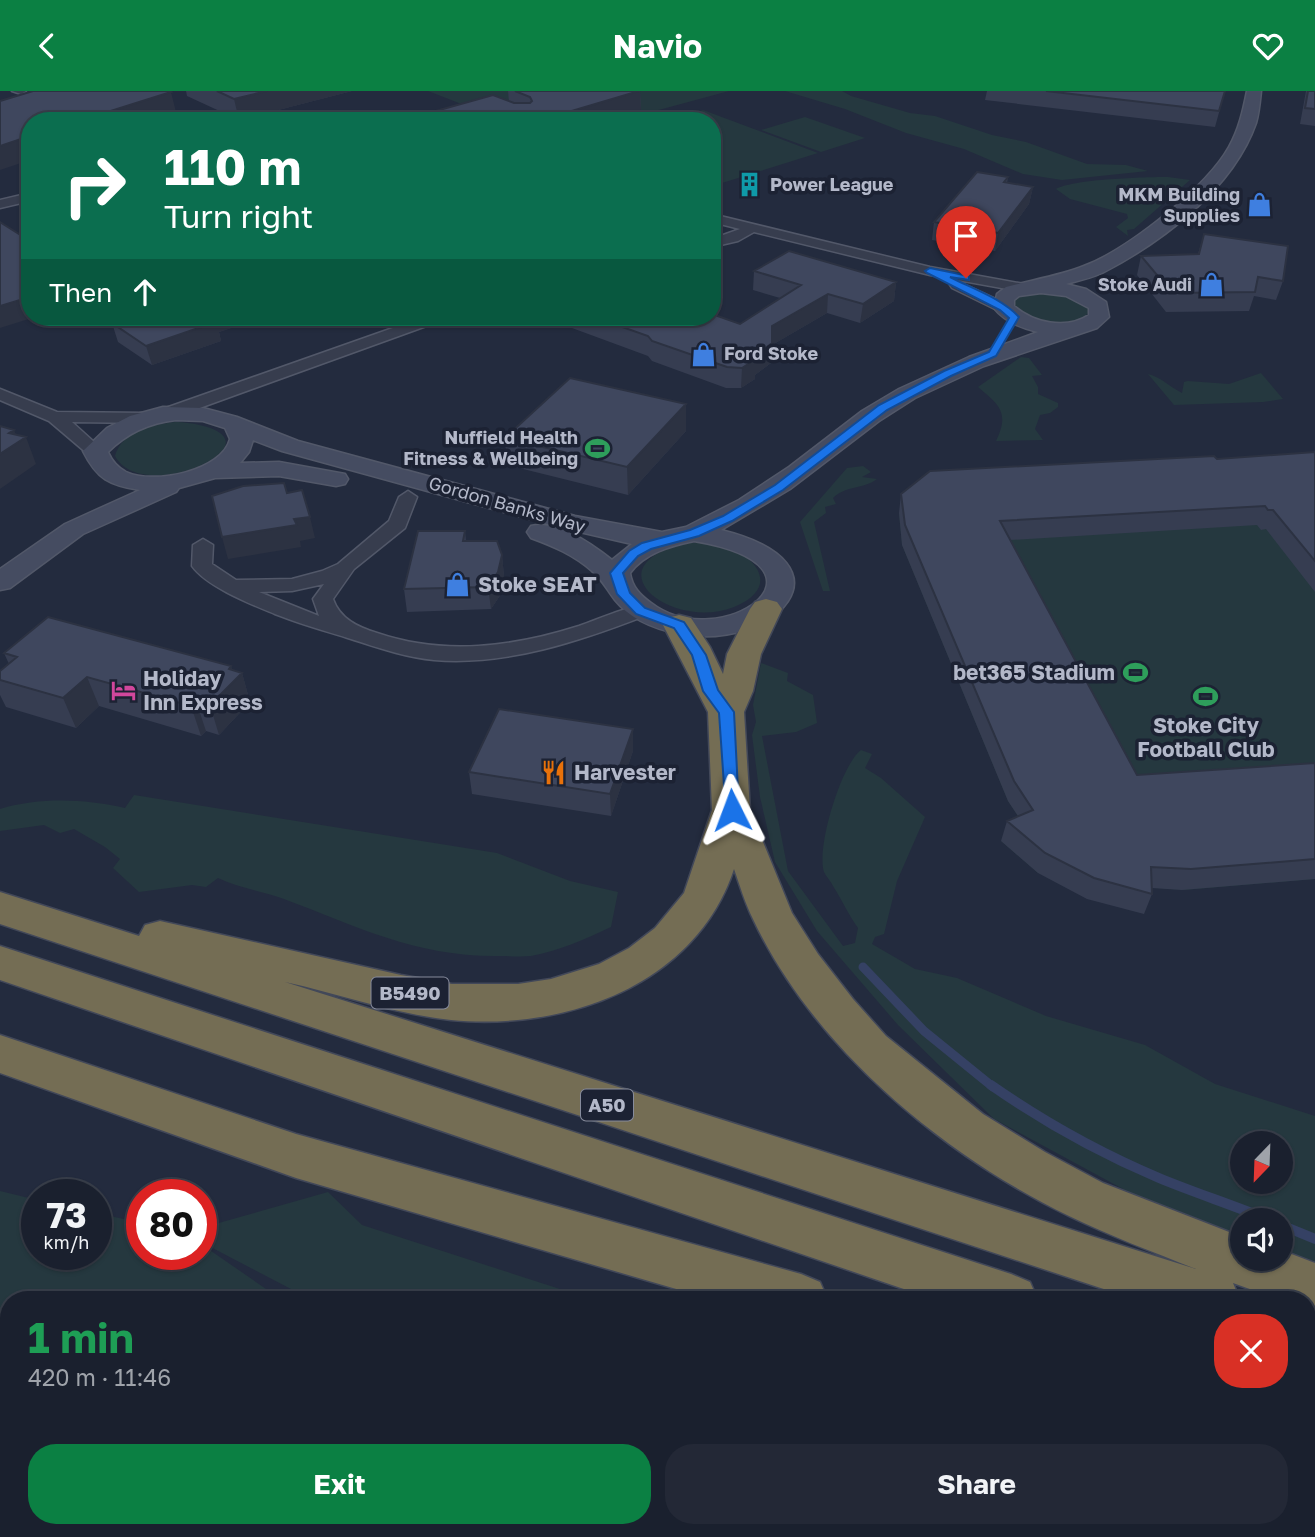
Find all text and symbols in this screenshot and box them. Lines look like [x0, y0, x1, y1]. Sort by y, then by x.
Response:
icon: back [28, 27, 66, 65]
text: Navio [613, 27, 702, 65]
icon: heart [1249, 27, 1287, 65]
text: 110 m [164, 137, 301, 196]
icon: right [49, 140, 140, 231]
building icon: Power League [736, 171, 764, 199]
place label: Power League [770, 173, 894, 195]
place label: MKM Building Supplies [1118, 183, 1240, 226]
shop icon: MKM Building Supplies [1246, 191, 1274, 219]
text: Turn right [164, 197, 313, 235]
pin [936, 206, 996, 278]
icon: arrive [947, 217, 985, 255]
shop icon: Stoke Audi [1198, 271, 1226, 299]
icon: ahead [126, 273, 164, 311]
place label: Stoke Audi [1098, 273, 1192, 295]
text: Then [49, 277, 112, 308]
shop icon: Ford Stoke [690, 340, 718, 368]
place label: Ford Stoke [724, 342, 819, 364]
place label: Nuffield Health Fitness & Wellbeing [403, 426, 578, 469]
sports icon: Nuffield Health Fitness & Wellbeing [584, 434, 612, 462]
street label: Gordon Banks Way [427, 471, 588, 537]
shop icon: Stoke SEAT [444, 571, 472, 599]
place label: Stoke SEAT [478, 571, 597, 597]
place label: bet365 Stadium [953, 659, 1115, 685]
sports icon: bet365 Stadium [1121, 659, 1149, 687]
place label: Holiday Inn Express [143, 665, 263, 715]
hotel icon: Holiday Inn Express [109, 677, 137, 705]
sports icon: Stoke City Football Club [1192, 683, 1220, 711]
place label: Stoke City Football Club [1137, 712, 1275, 762]
restaurant icon: Harvester [540, 759, 568, 787]
place label: Harvester [574, 759, 676, 785]
position arrow [695, 773, 769, 847]
road number: B5490 [372, 978, 448, 1009]
road number: A50 [581, 1089, 633, 1121]
north arrow [1230, 1131, 1293, 1193]
map controls [1230, 1131, 1293, 1271]
speed limit sign: 80 [126, 1179, 217, 1270]
text: 73 [46, 1194, 87, 1236]
button: sound [1230, 1208, 1293, 1271]
text: km/h [44, 1231, 89, 1253]
text: 1 min [28, 1312, 134, 1362]
button: close [1214, 1314, 1288, 1388]
text: 420 m · 11:46 [28, 1363, 171, 1391]
button: Exit [28, 1444, 651, 1524]
button: Share [665, 1444, 1288, 1524]

